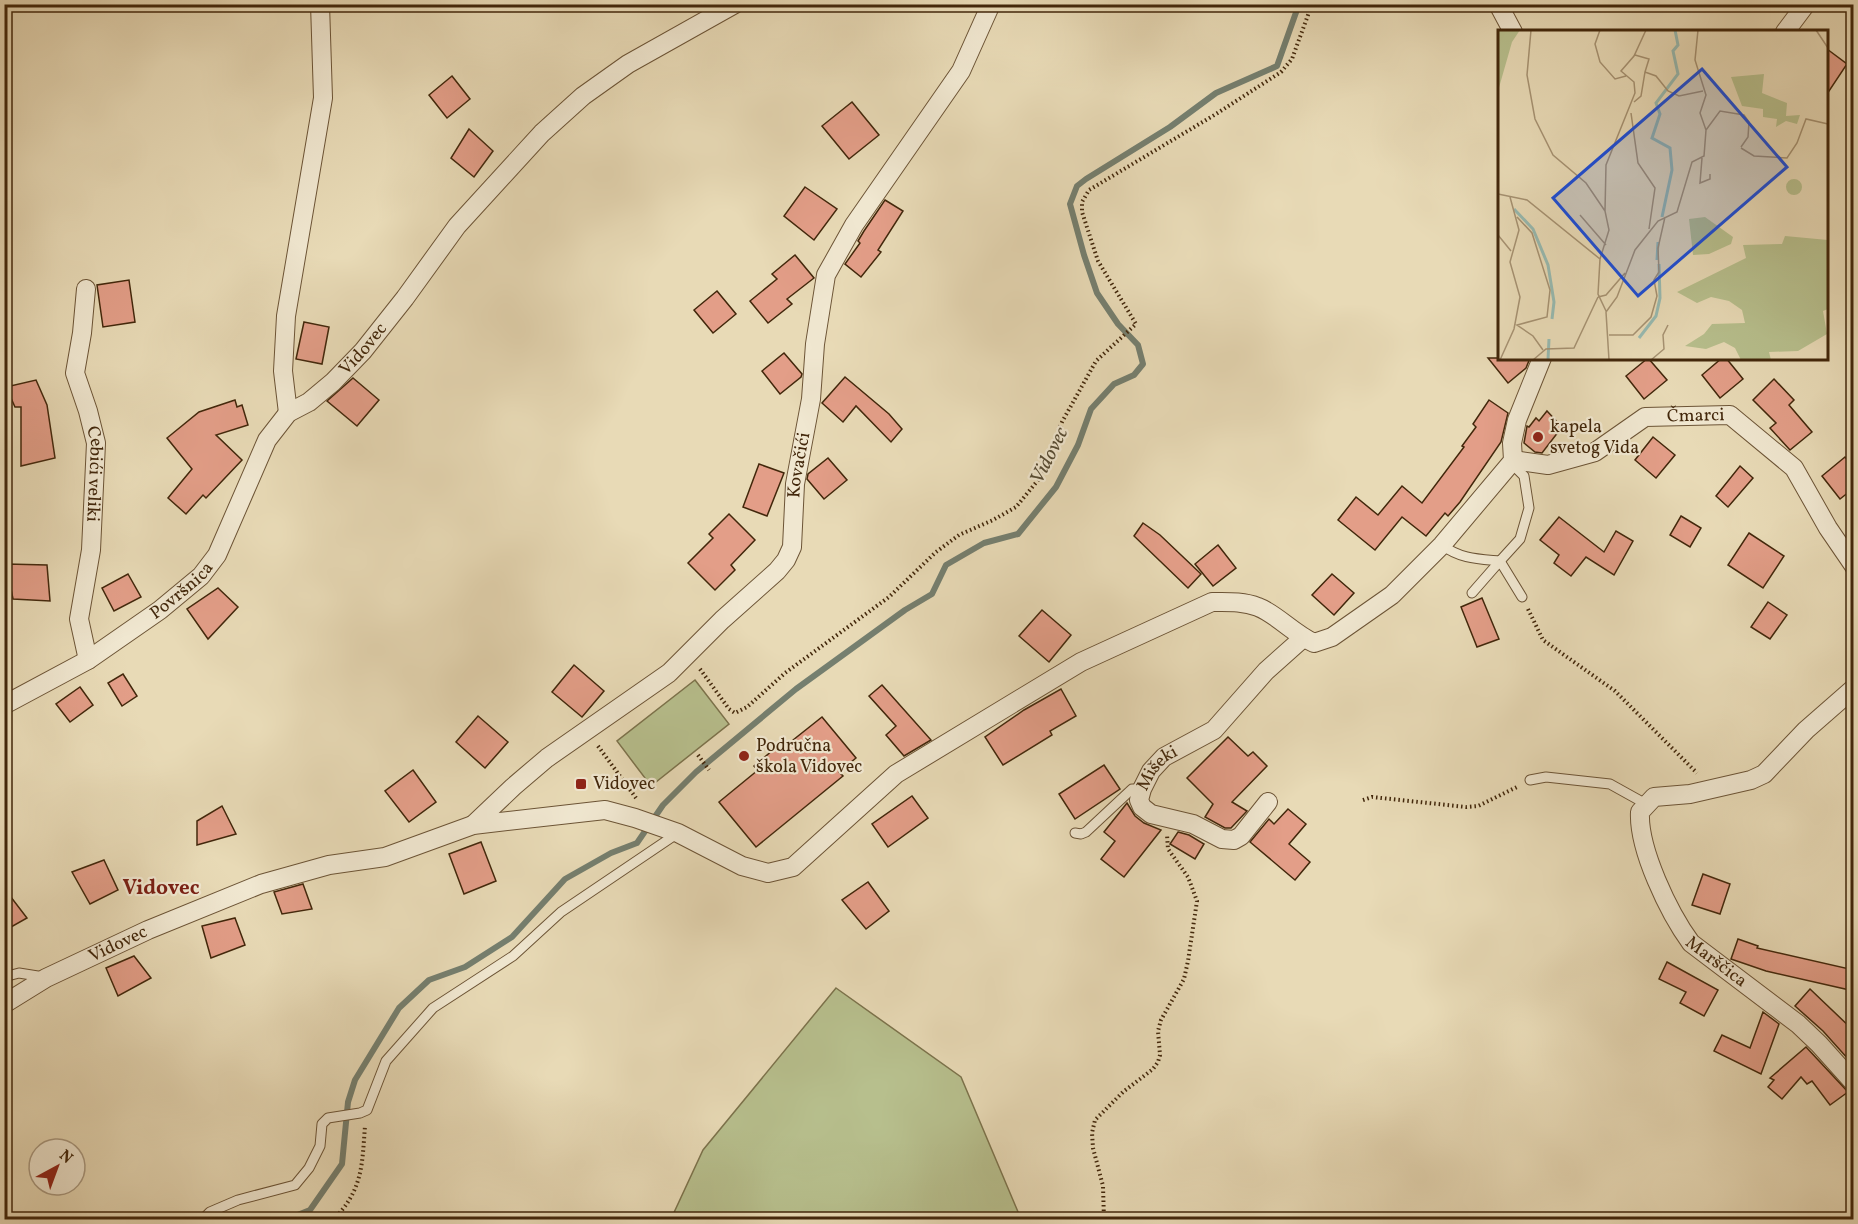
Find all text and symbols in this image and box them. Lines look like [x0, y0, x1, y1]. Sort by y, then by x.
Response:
inset map [1498, 30, 1828, 360]
street label: Vidovec [334, 317, 393, 381]
street label: Čmarci [1667, 403, 1725, 429]
place label: kapela svetog Vida [1550, 415, 1639, 461]
water label: Vidovec [1024, 422, 1077, 489]
street label: Cebići veliki [80, 424, 109, 523]
street label: Kovačići [782, 430, 817, 499]
marker: kapela svetog Vida [1531, 430, 1545, 444]
street label: Površnica [145, 557, 220, 626]
place label: Područna škola Vidovec [756, 734, 862, 780]
street label: Mišeki [1131, 739, 1182, 795]
marker: Područna škola Vidovec [737, 749, 751, 763]
place label: Vidovec [593, 772, 655, 797]
marker: Vidovec [574, 777, 588, 791]
district label: Vidovec [122, 874, 200, 903]
street label: Vidovec [84, 920, 152, 969]
street label: Marščica [1680, 930, 1752, 994]
north arrow [27, 1137, 87, 1197]
text: N [54, 1145, 77, 1170]

